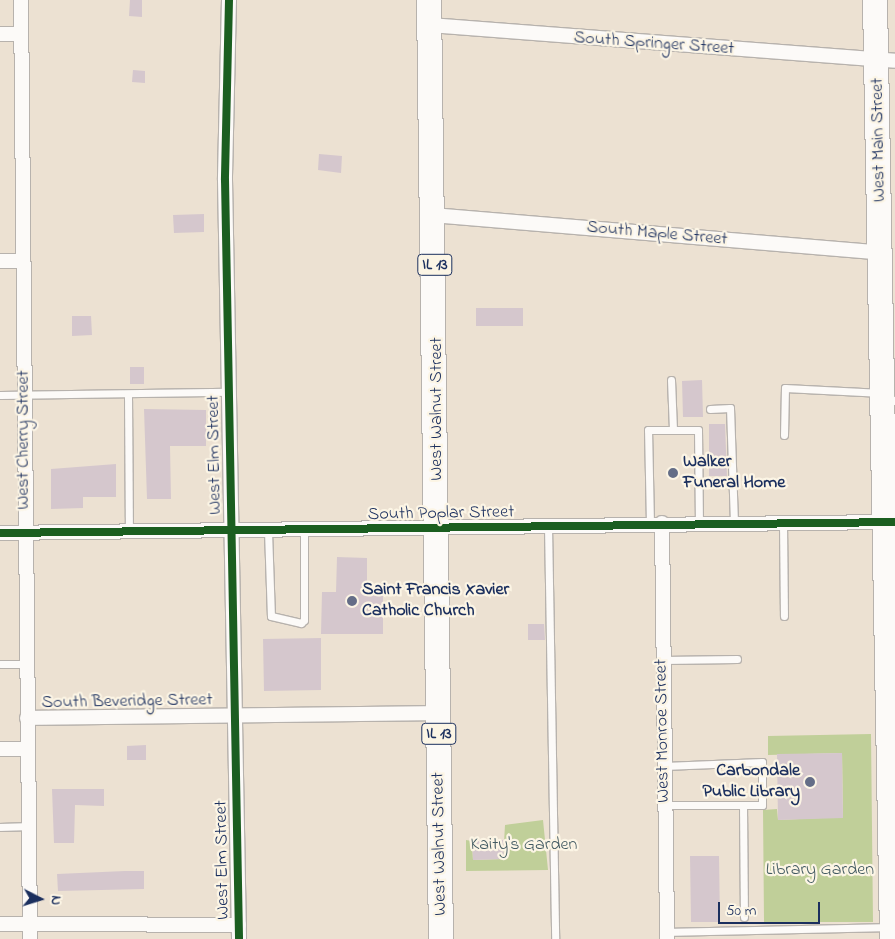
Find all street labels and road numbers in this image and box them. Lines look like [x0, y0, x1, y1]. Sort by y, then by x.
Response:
street label: South Springer Street [573, 28, 735, 60]
street label: West Main Street [867, 78, 891, 202]
street label: South Maple Street [586, 217, 728, 251]
road number: IL 13 [416, 252, 454, 278]
street label: West Walnut Street [426, 337, 448, 481]
street label: West Cherry Street [13, 370, 35, 510]
street label: West Elm Street [203, 395, 227, 515]
street label: South Poplar Street [368, 502, 514, 526]
street label: West Monroe Street [651, 659, 675, 803]
street label: South Beveridge Street [41, 690, 213, 714]
road number: IL 13 [420, 721, 458, 748]
street label: West Walnut Street [428, 772, 452, 916]
street label: West Elm Street [211, 800, 235, 920]

